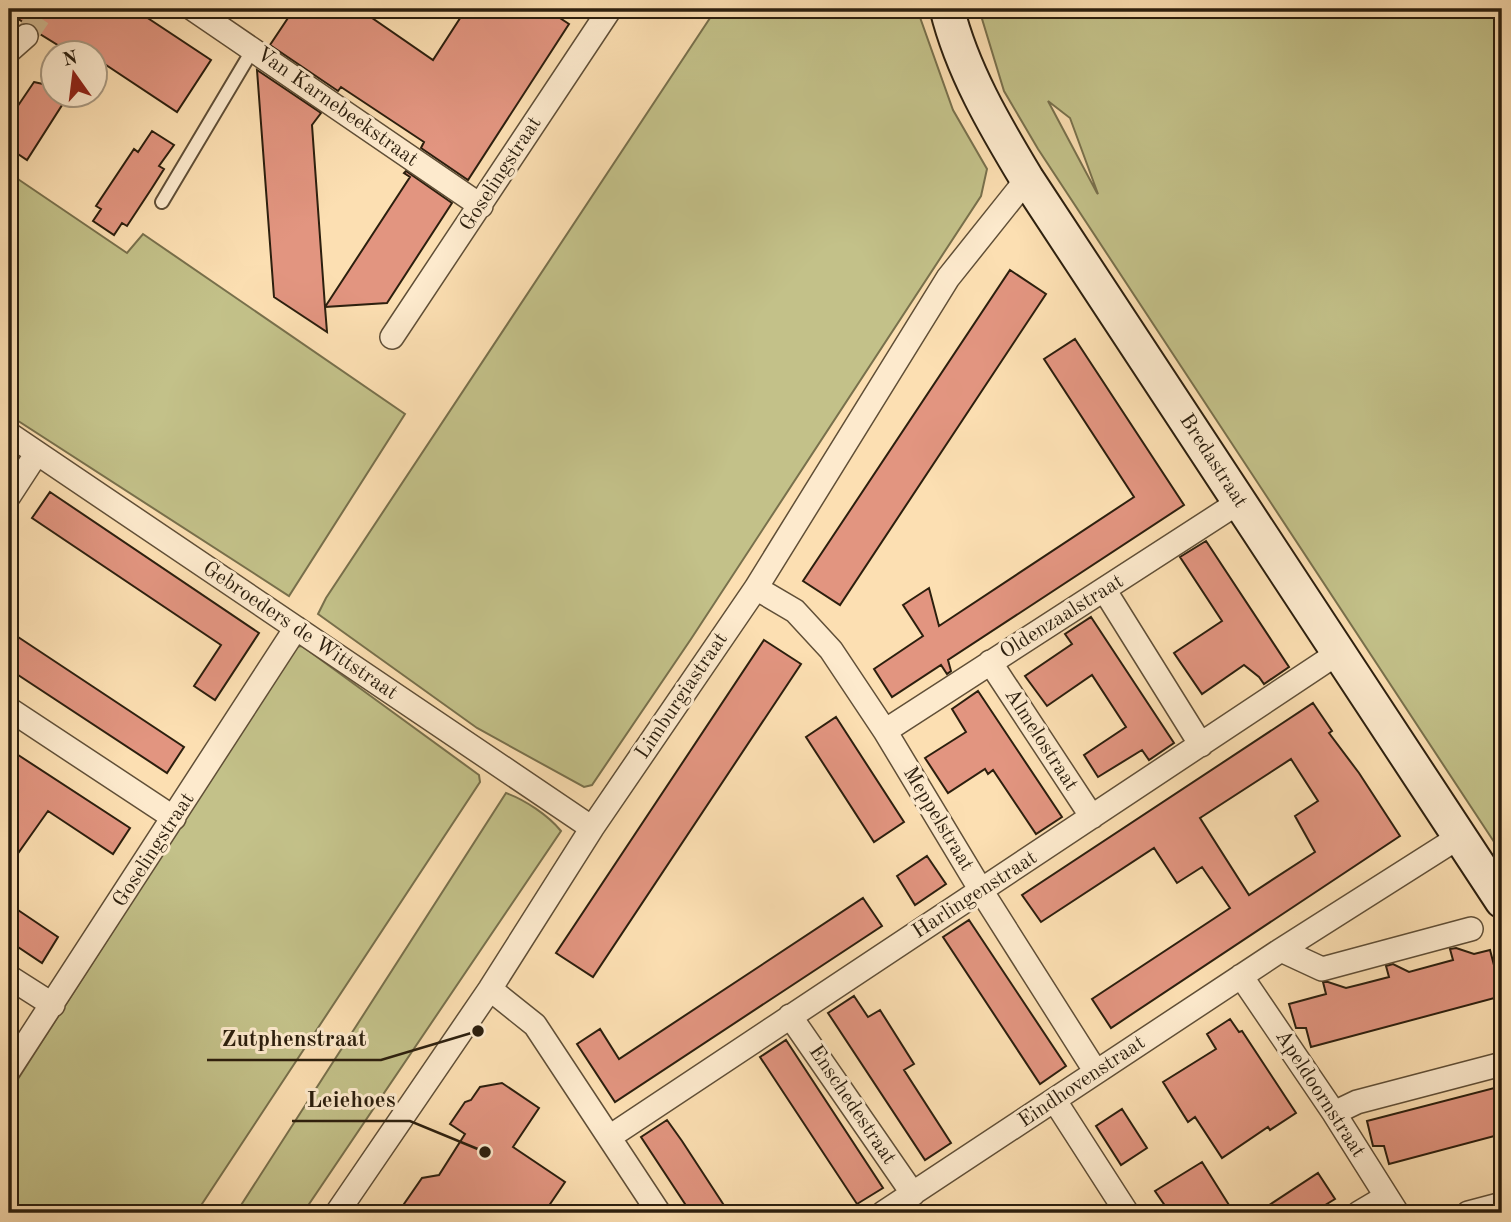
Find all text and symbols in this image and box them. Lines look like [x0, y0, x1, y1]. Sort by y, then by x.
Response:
north arrow [38, 38, 108, 108]
street label: Van Karnebeekstraat [252, 43, 422, 171]
text: N [61, 49, 80, 71]
street label: Goselingstraat [456, 113, 546, 235]
street label: Bredastraat [1175, 410, 1251, 512]
street label: Gebroeders de Wittstraat [199, 558, 401, 704]
street label: Oldenzaalstraat [997, 571, 1127, 663]
street label: Limburgiastraat [632, 629, 732, 763]
street label: Almelostraat [1000, 685, 1082, 795]
street label: Meppelstraat [899, 763, 977, 875]
street label: Goselingstraat [109, 789, 199, 911]
street label: Harlingenstraat [909, 847, 1041, 943]
callout: Zutphenstraat [207, 1016, 381, 1060]
street label: Apeldoornstraat [1271, 1027, 1369, 1161]
text: Zutphenstraat [221, 1028, 367, 1051]
street label: Eindhovenstraat [1015, 1032, 1149, 1132]
street label: Enschedestraat [804, 1042, 900, 1168]
callout: Leiehoes [292, 1077, 410, 1121]
text: Leiehoes [306, 1089, 396, 1112]

